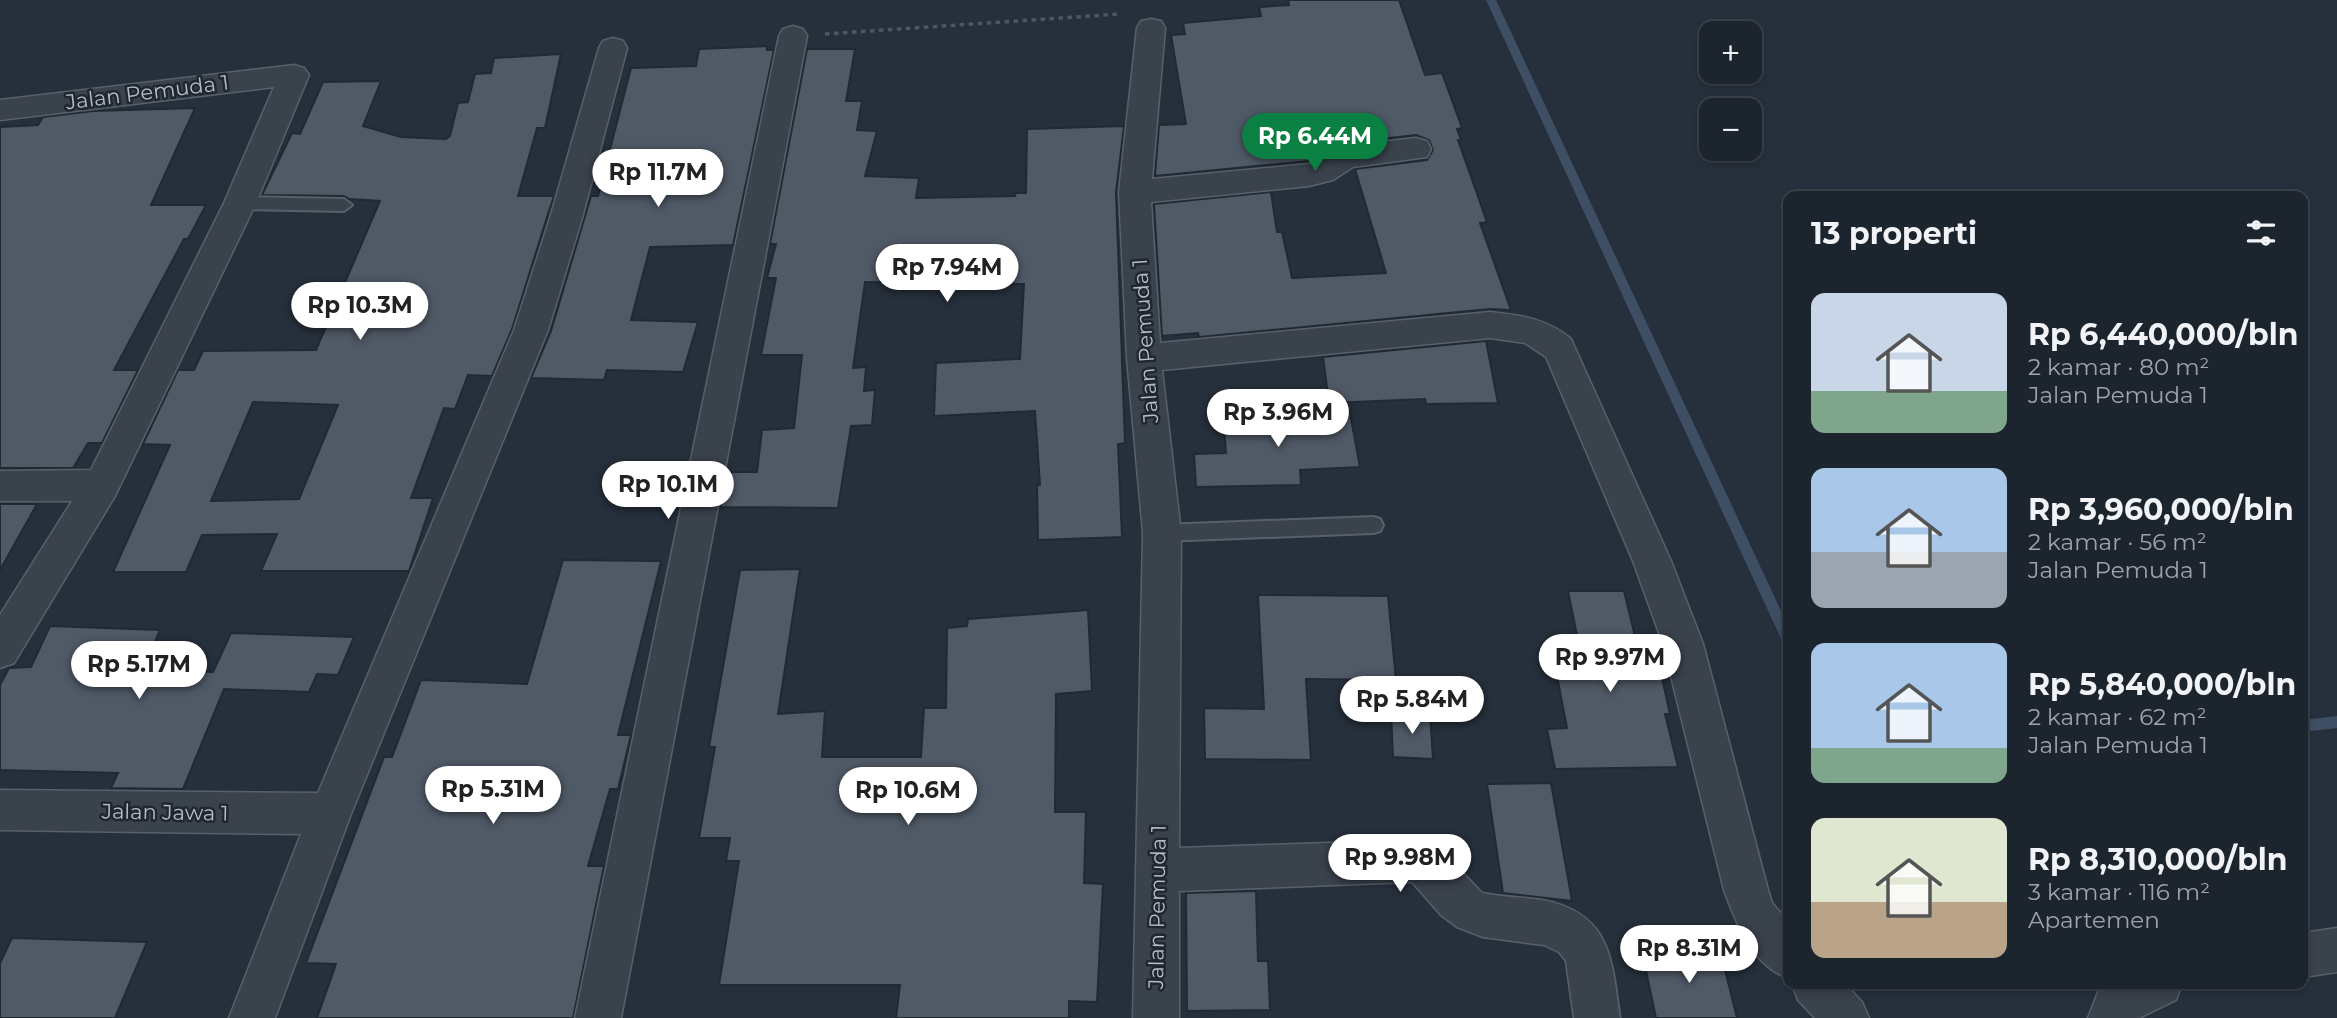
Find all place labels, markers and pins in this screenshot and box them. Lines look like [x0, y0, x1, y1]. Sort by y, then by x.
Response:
pin: Rp 6.44M [1243, 114, 1387, 173]
pin: Rp 11.7M [586, 150, 730, 209]
pin: Rp 7.94M [875, 244, 1019, 304]
pin: Rp 10.3M [288, 282, 432, 342]
pin: Rp 3.96M [1206, 390, 1350, 449]
pin: Rp 10.1M [596, 462, 740, 521]
pin: Rp 9.97M [1538, 634, 1682, 694]
pin: Rp 5.17M [67, 642, 211, 701]
pin: Rp 5.84M [1340, 676, 1484, 736]
pin: Rp 5.31M [421, 766, 565, 826]
pin: Rp 10.6M [836, 768, 980, 827]
pin: Rp 9.98M [1328, 834, 1472, 894]
pin: Rp 8.31M [1617, 926, 1761, 985]

